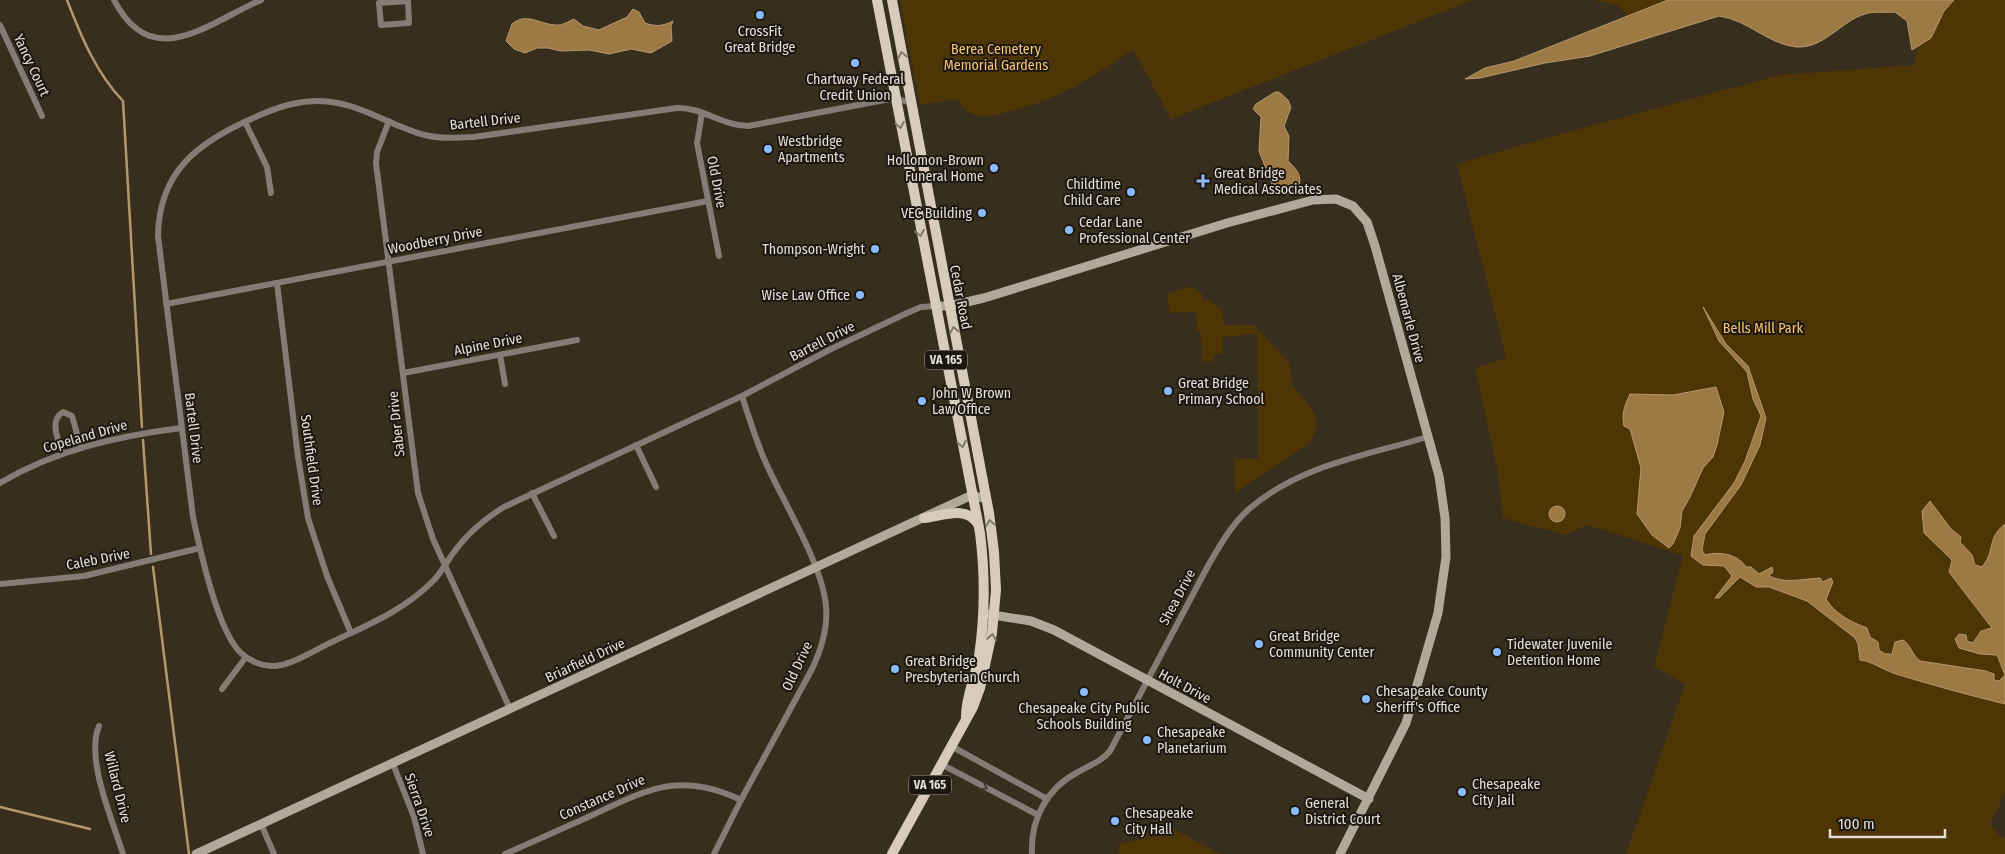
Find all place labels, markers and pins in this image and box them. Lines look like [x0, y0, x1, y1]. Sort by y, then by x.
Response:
marker: CrossFit Great Bridge [754, 9, 766, 21]
place label: CrossFit Great Bridge [725, 23, 796, 56]
marker: Chartway Federal Credit Union [849, 57, 861, 69]
place label: Chartway Federal Credit Union [806, 71, 904, 104]
place label: Westbridge Apartments [778, 133, 845, 166]
marker: Westbridge Apartments [762, 143, 774, 155]
place label: Hollomon-Brown Funeral Home [887, 152, 984, 185]
marker: Hollomon-Brown Funeral Home [988, 162, 1000, 174]
place label: Great Bridge Medical Associates [1214, 165, 1322, 198]
marker: Great Bridge Medical Associates [1196, 174, 1210, 188]
place label: Childtime Child Care [1063, 176, 1121, 209]
marker: Childtime Child Care [1125, 186, 1137, 198]
place label: VEC Building [901, 205, 972, 222]
marker: VEC Building [976, 207, 988, 219]
place label: Cedar Lane Professional Center [1079, 214, 1190, 247]
marker: Cedar Lane Professional Center [1063, 224, 1075, 236]
place label: Thompson-Wright [762, 241, 865, 258]
marker: Thompson-Wright [869, 243, 881, 255]
place label: Wise Law Office [761, 287, 850, 304]
marker: Wise Law Office [854, 289, 866, 301]
place label: Great Bridge Primary School [1178, 375, 1265, 408]
place label: John W Brown Law Office [932, 385, 1011, 418]
marker: Great Bridge Primary School [1162, 385, 1174, 397]
marker: John W Brown Law Office [916, 395, 928, 407]
place label: Great Bridge Community Center [1269, 628, 1374, 661]
place label: Tidewater Juvenile Detention Home [1507, 636, 1613, 669]
marker: Great Bridge Community Center [1253, 638, 1265, 650]
marker: Tidewater Juvenile Detention Home [1491, 646, 1503, 658]
place label: Great Bridge Presbyterian Church [905, 653, 1020, 686]
marker: Great Bridge Presbyterian Church [889, 663, 901, 675]
place label: Chesapeake County Sheriff's Office [1376, 683, 1488, 716]
marker: Chesapeake City Public Schools Building [1078, 686, 1090, 698]
marker: Chesapeake County Sheriff's Office [1360, 693, 1372, 705]
place label: Chesapeake City Public Schools Building [1018, 700, 1150, 733]
place label: Chesapeake Planetarium [1157, 724, 1227, 757]
marker: Chesapeake Planetarium [1141, 734, 1153, 746]
place label: Chesapeake City Jail [1472, 776, 1541, 809]
marker: Chesapeake City Jail [1456, 786, 1468, 798]
place label: General District Court [1305, 795, 1381, 828]
place label: Chesapeake City Hall [1125, 805, 1194, 838]
marker: General District Court [1289, 805, 1301, 817]
marker: Chesapeake City Hall [1109, 815, 1121, 827]

